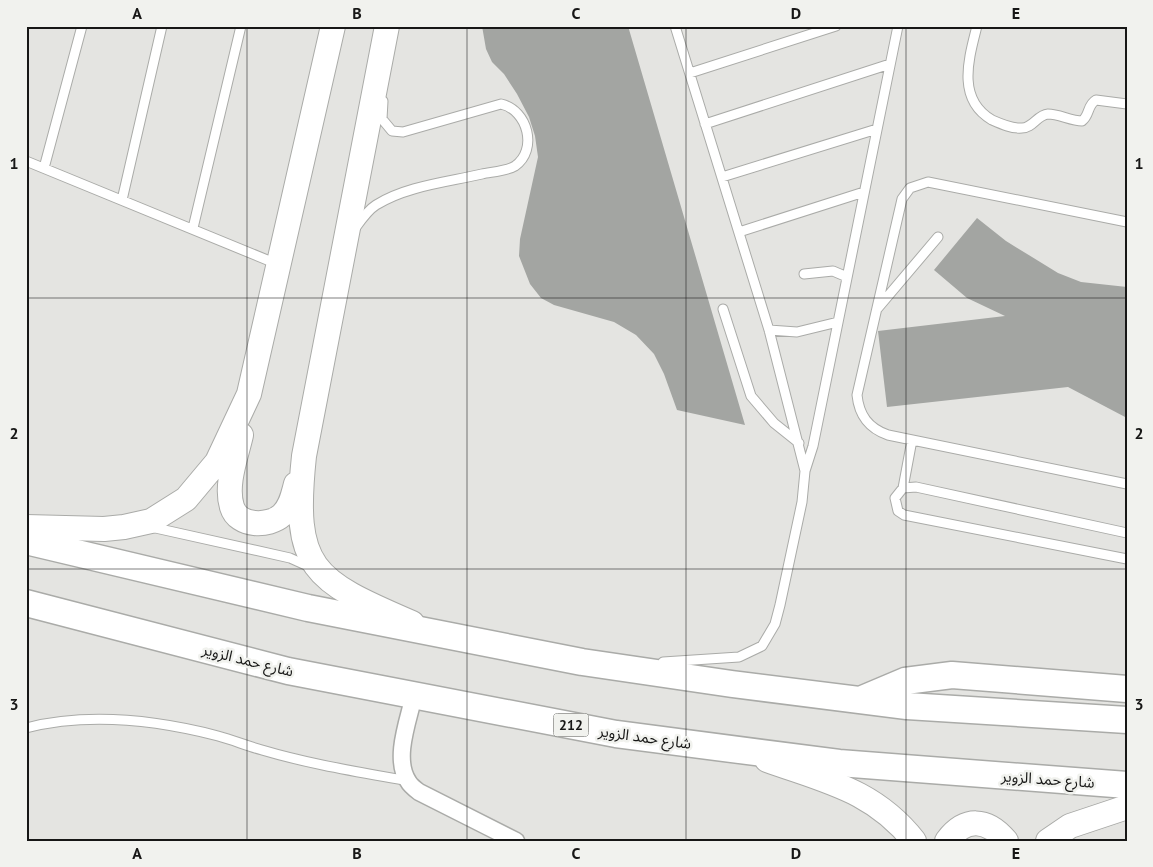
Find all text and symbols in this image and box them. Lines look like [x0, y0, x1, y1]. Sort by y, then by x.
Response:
text: A [132, 3, 142, 23]
text: B [352, 3, 362, 23]
text: C [572, 3, 581, 23]
text: D [791, 3, 801, 23]
text: E [1012, 3, 1020, 23]
text: 1 [9, 153, 19, 173]
text: 1 [1134, 153, 1144, 173]
text: 2 [9, 423, 19, 443]
text: 2 [1134, 423, 1144, 443]
street label: شارع حمد الزوير [199, 639, 296, 683]
text: 3 [9, 694, 19, 714]
text: 3 [1134, 694, 1144, 714]
road number: 212 [554, 714, 588, 736]
street label: شارع حمد الزوير [596, 721, 693, 756]
street label: شارع حمد الزوير [1000, 766, 1095, 795]
text: A [132, 843, 142, 863]
text: B [352, 843, 362, 863]
text: C [572, 843, 581, 863]
text: D [791, 843, 801, 863]
text: E [1012, 843, 1020, 863]

